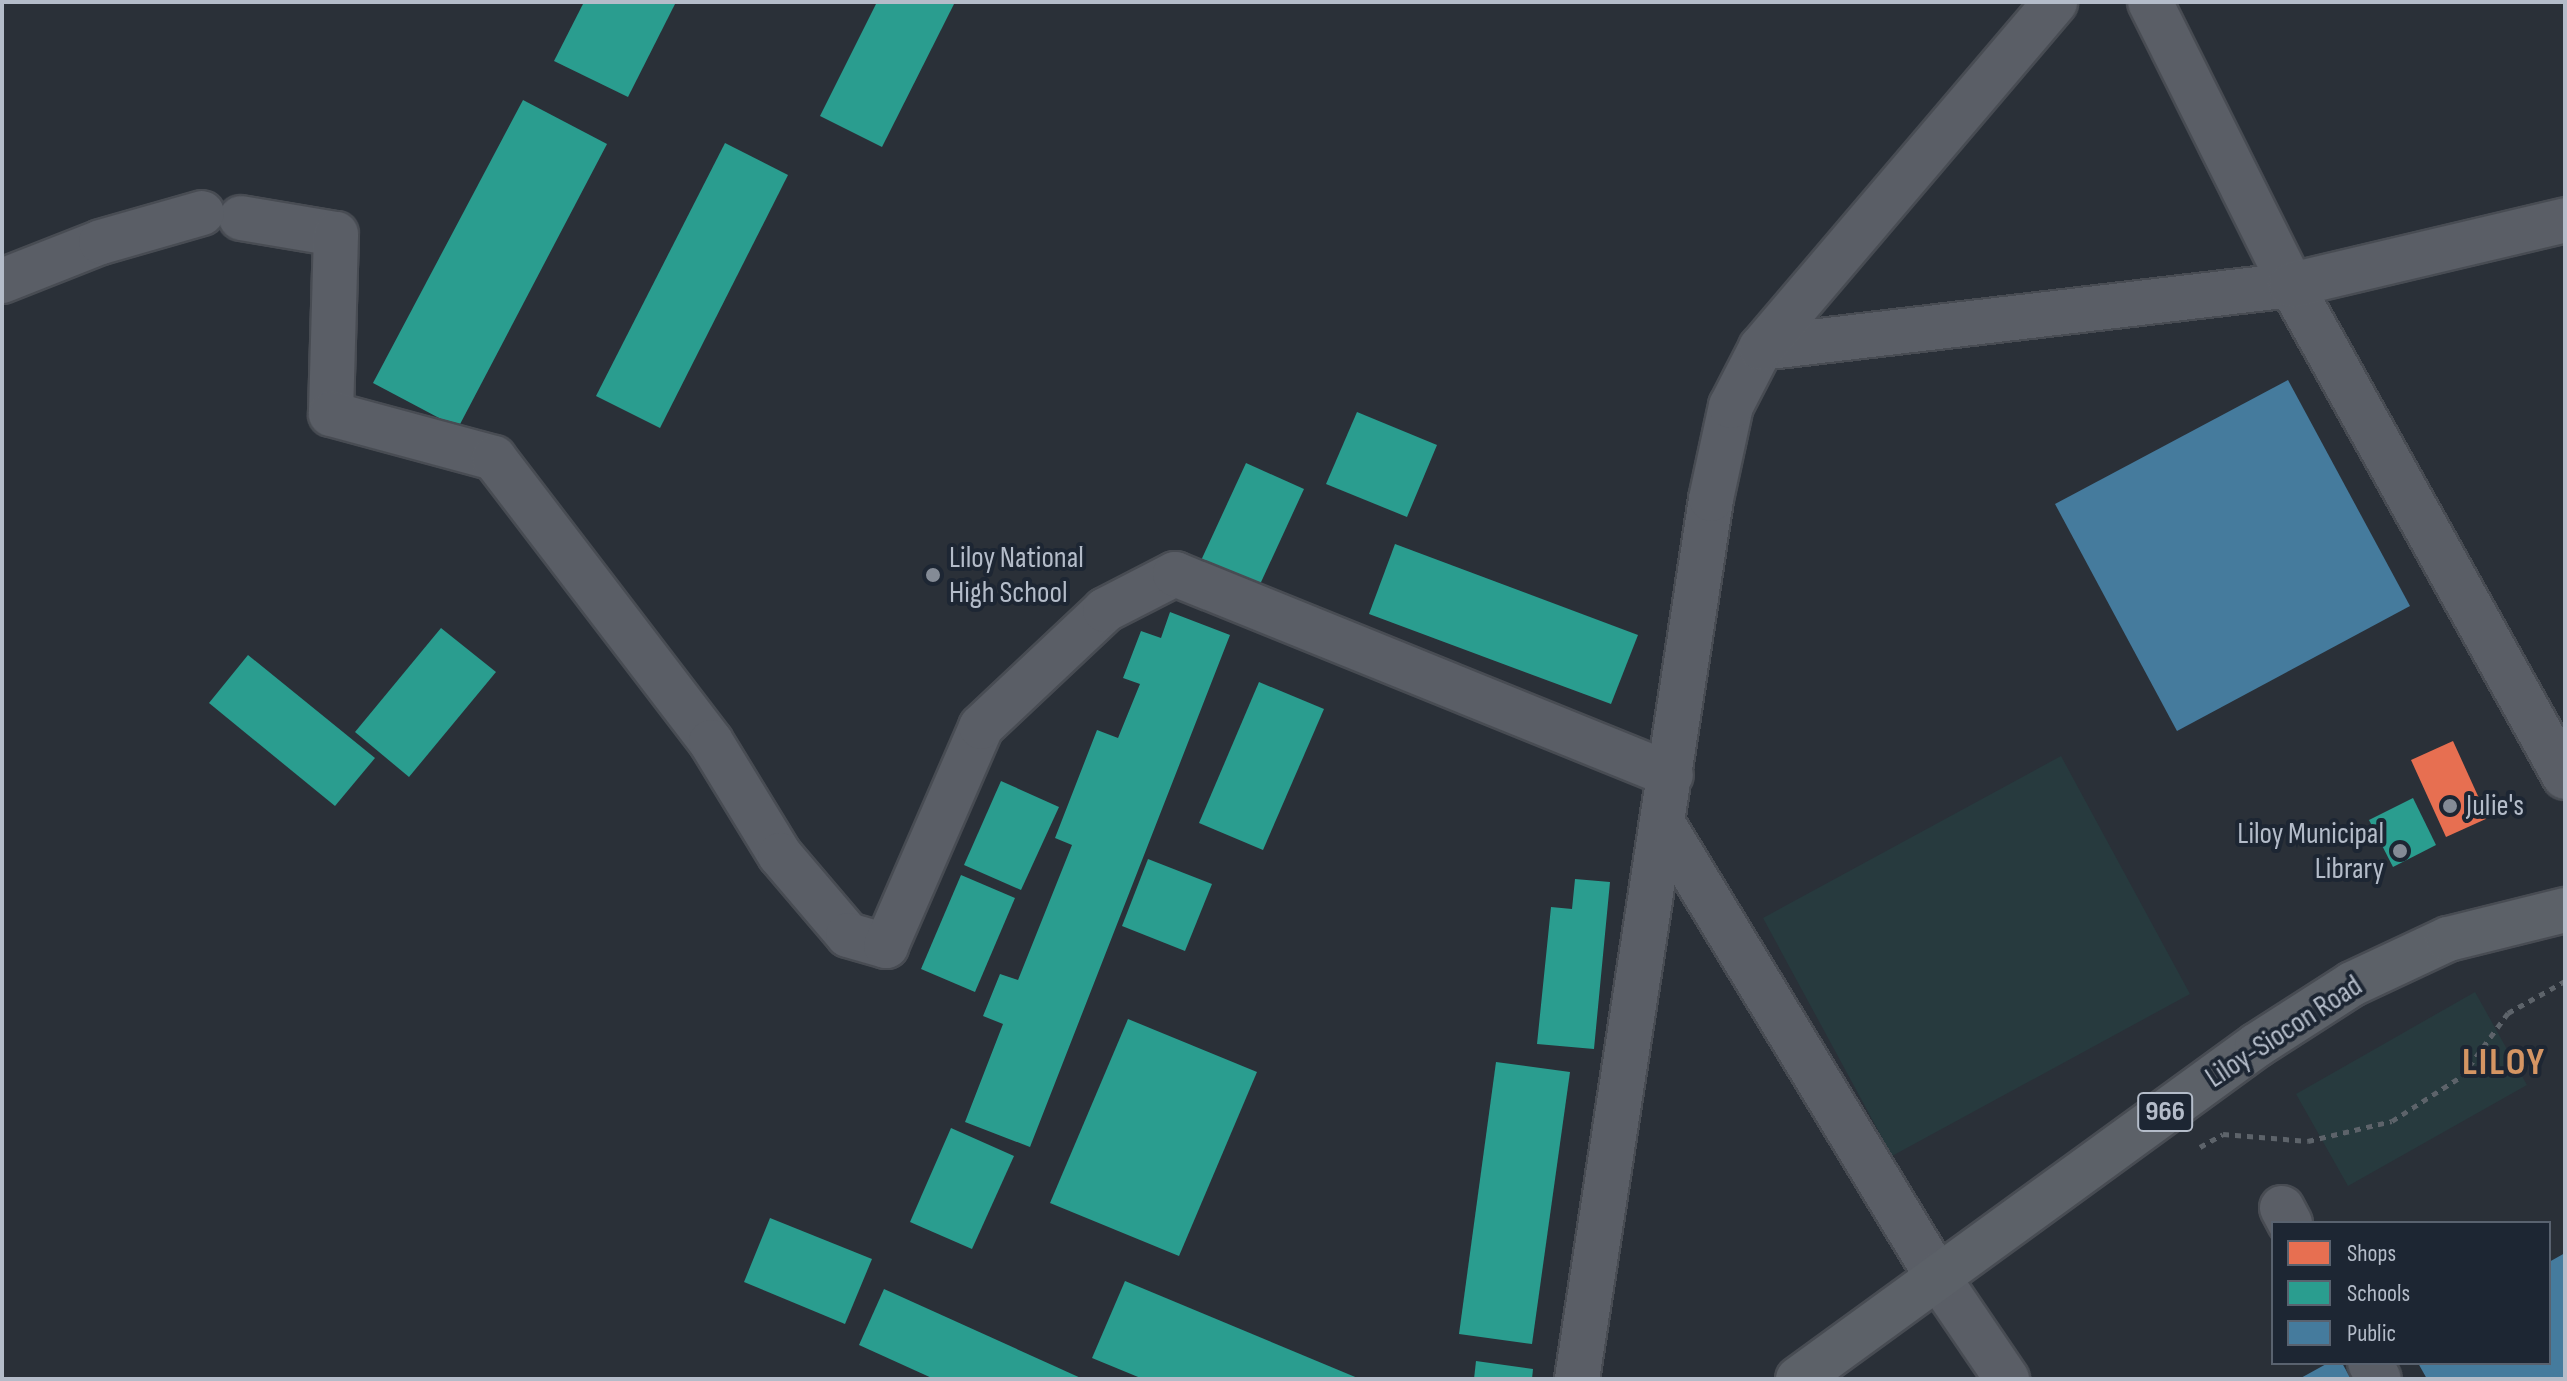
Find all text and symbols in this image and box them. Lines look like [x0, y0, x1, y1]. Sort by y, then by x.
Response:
place label: Liloy National High School [949, 540, 1084, 610]
marker: Liloy National High School [924, 566, 942, 584]
place label: Julie's [2466, 788, 2524, 824]
marker: Julie's [2441, 797, 2459, 815]
place label: Liloy Municipal Library [2237, 816, 2384, 886]
marker: Liloy Municipal Library [2391, 842, 2409, 860]
street label: Liloy-Siocon Road [2199, 968, 2369, 1096]
district label: LILOY [2462, 1040, 2546, 1086]
road number: 966 [2137, 1088, 2193, 1136]
legend [2271, 1221, 2551, 1365]
text: Shops [2347, 1239, 2396, 1268]
text: Schools [2347, 1279, 2410, 1308]
text: Public [2347, 1319, 2396, 1348]

